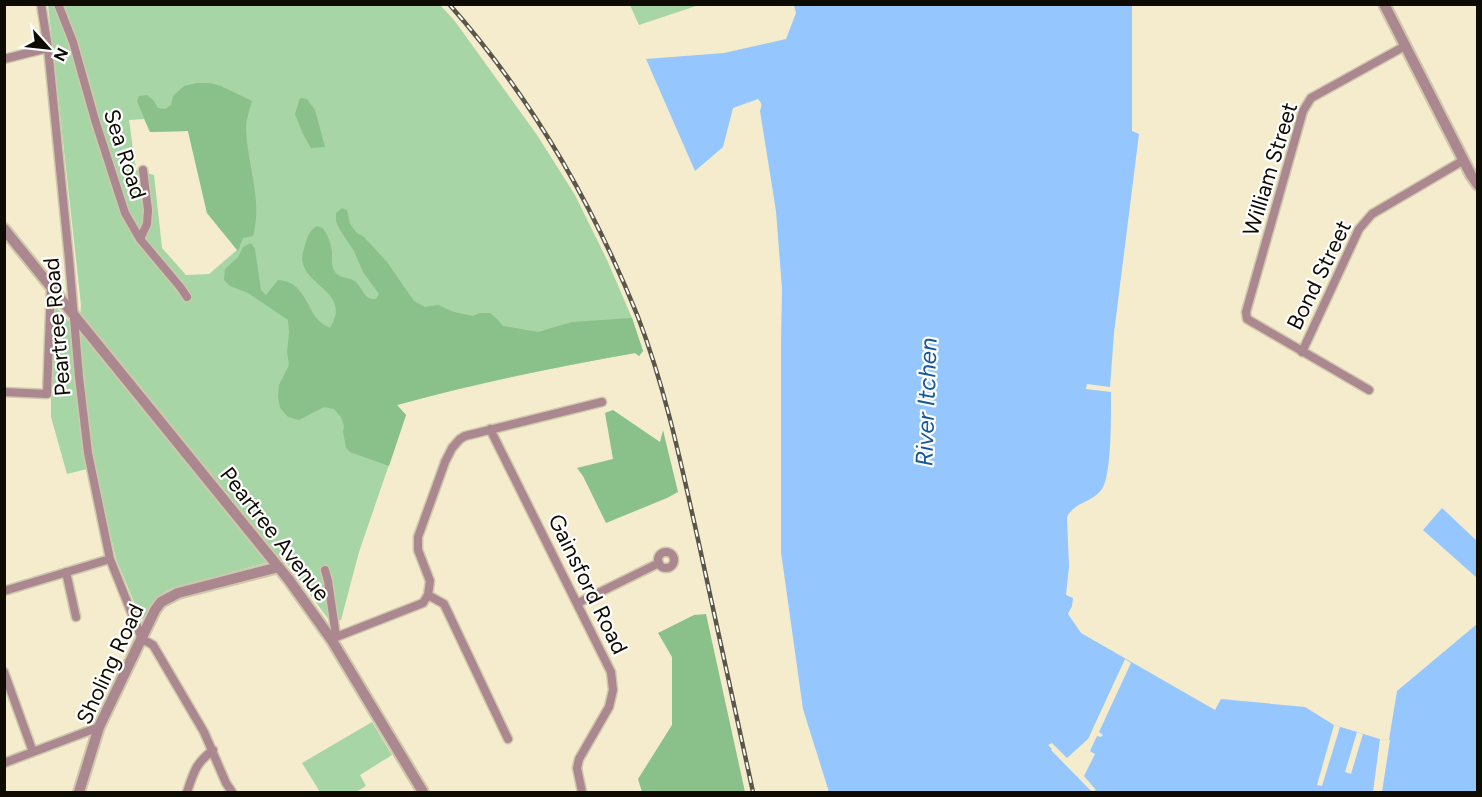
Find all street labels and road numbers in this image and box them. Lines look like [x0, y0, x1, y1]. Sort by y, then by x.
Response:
street label: William Street [1237, 99, 1303, 239]
street label: Sea Road [98, 106, 152, 202]
street label: Bond Street [1281, 216, 1357, 334]
street label: Peartree Road [37, 257, 77, 397]
street label: Peartree Avenue [214, 462, 336, 606]
street label: Gainsford Road [542, 509, 634, 659]
street label: Sholing Road [70, 599, 150, 729]

